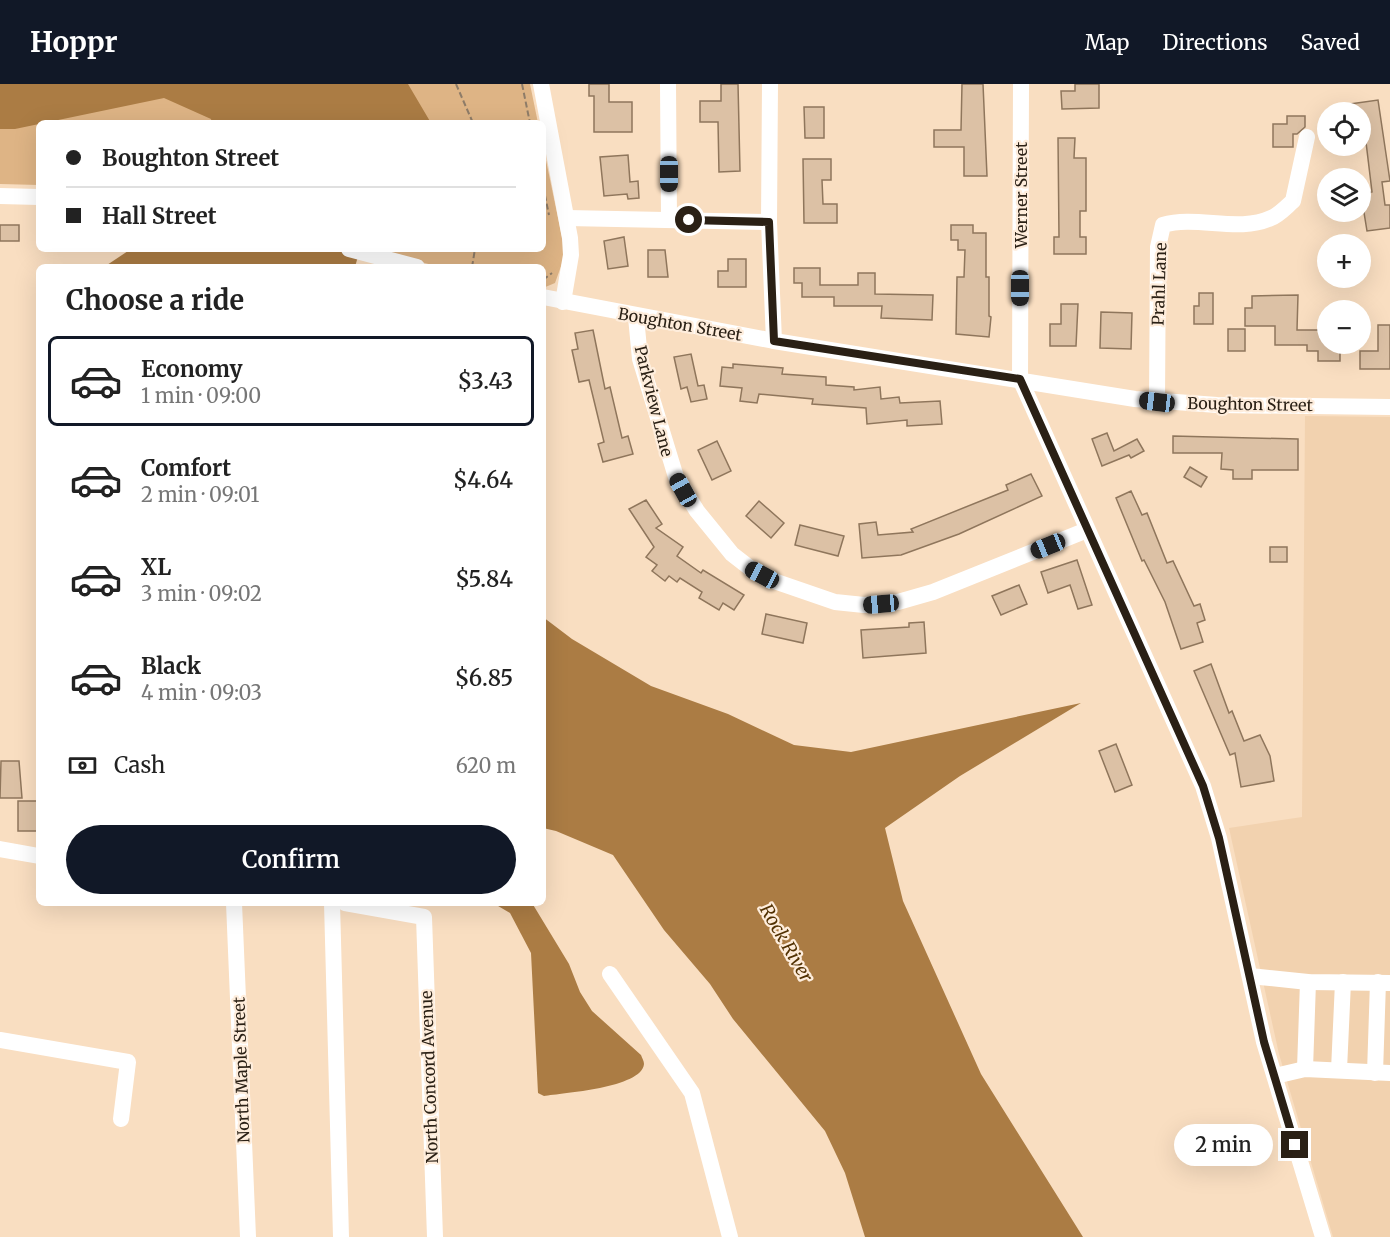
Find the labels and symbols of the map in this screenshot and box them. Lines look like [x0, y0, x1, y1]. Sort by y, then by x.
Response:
street label: Werner Street [1011, 141, 1031, 249]
car [660, 156, 678, 192]
route start [675, 206, 702, 233]
street label: Prahl Lane [1148, 242, 1170, 326]
car [1011, 270, 1029, 306]
street label: Boughton Street [616, 303, 744, 345]
street label: Parkview Lane [631, 343, 677, 459]
car [1138, 391, 1176, 413]
street label: Boughton Street [1187, 393, 1314, 415]
car [666, 470, 700, 510]
car [1028, 531, 1068, 561]
car [742, 559, 782, 591]
car [862, 593, 900, 615]
water label: Rock River [755, 900, 818, 986]
street label: North Concord Avenue [416, 990, 442, 1164]
street label: North Maple Street [228, 996, 254, 1143]
callout: 2 min [1175, 1124, 1274, 1166]
route end [1281, 1131, 1308, 1158]

